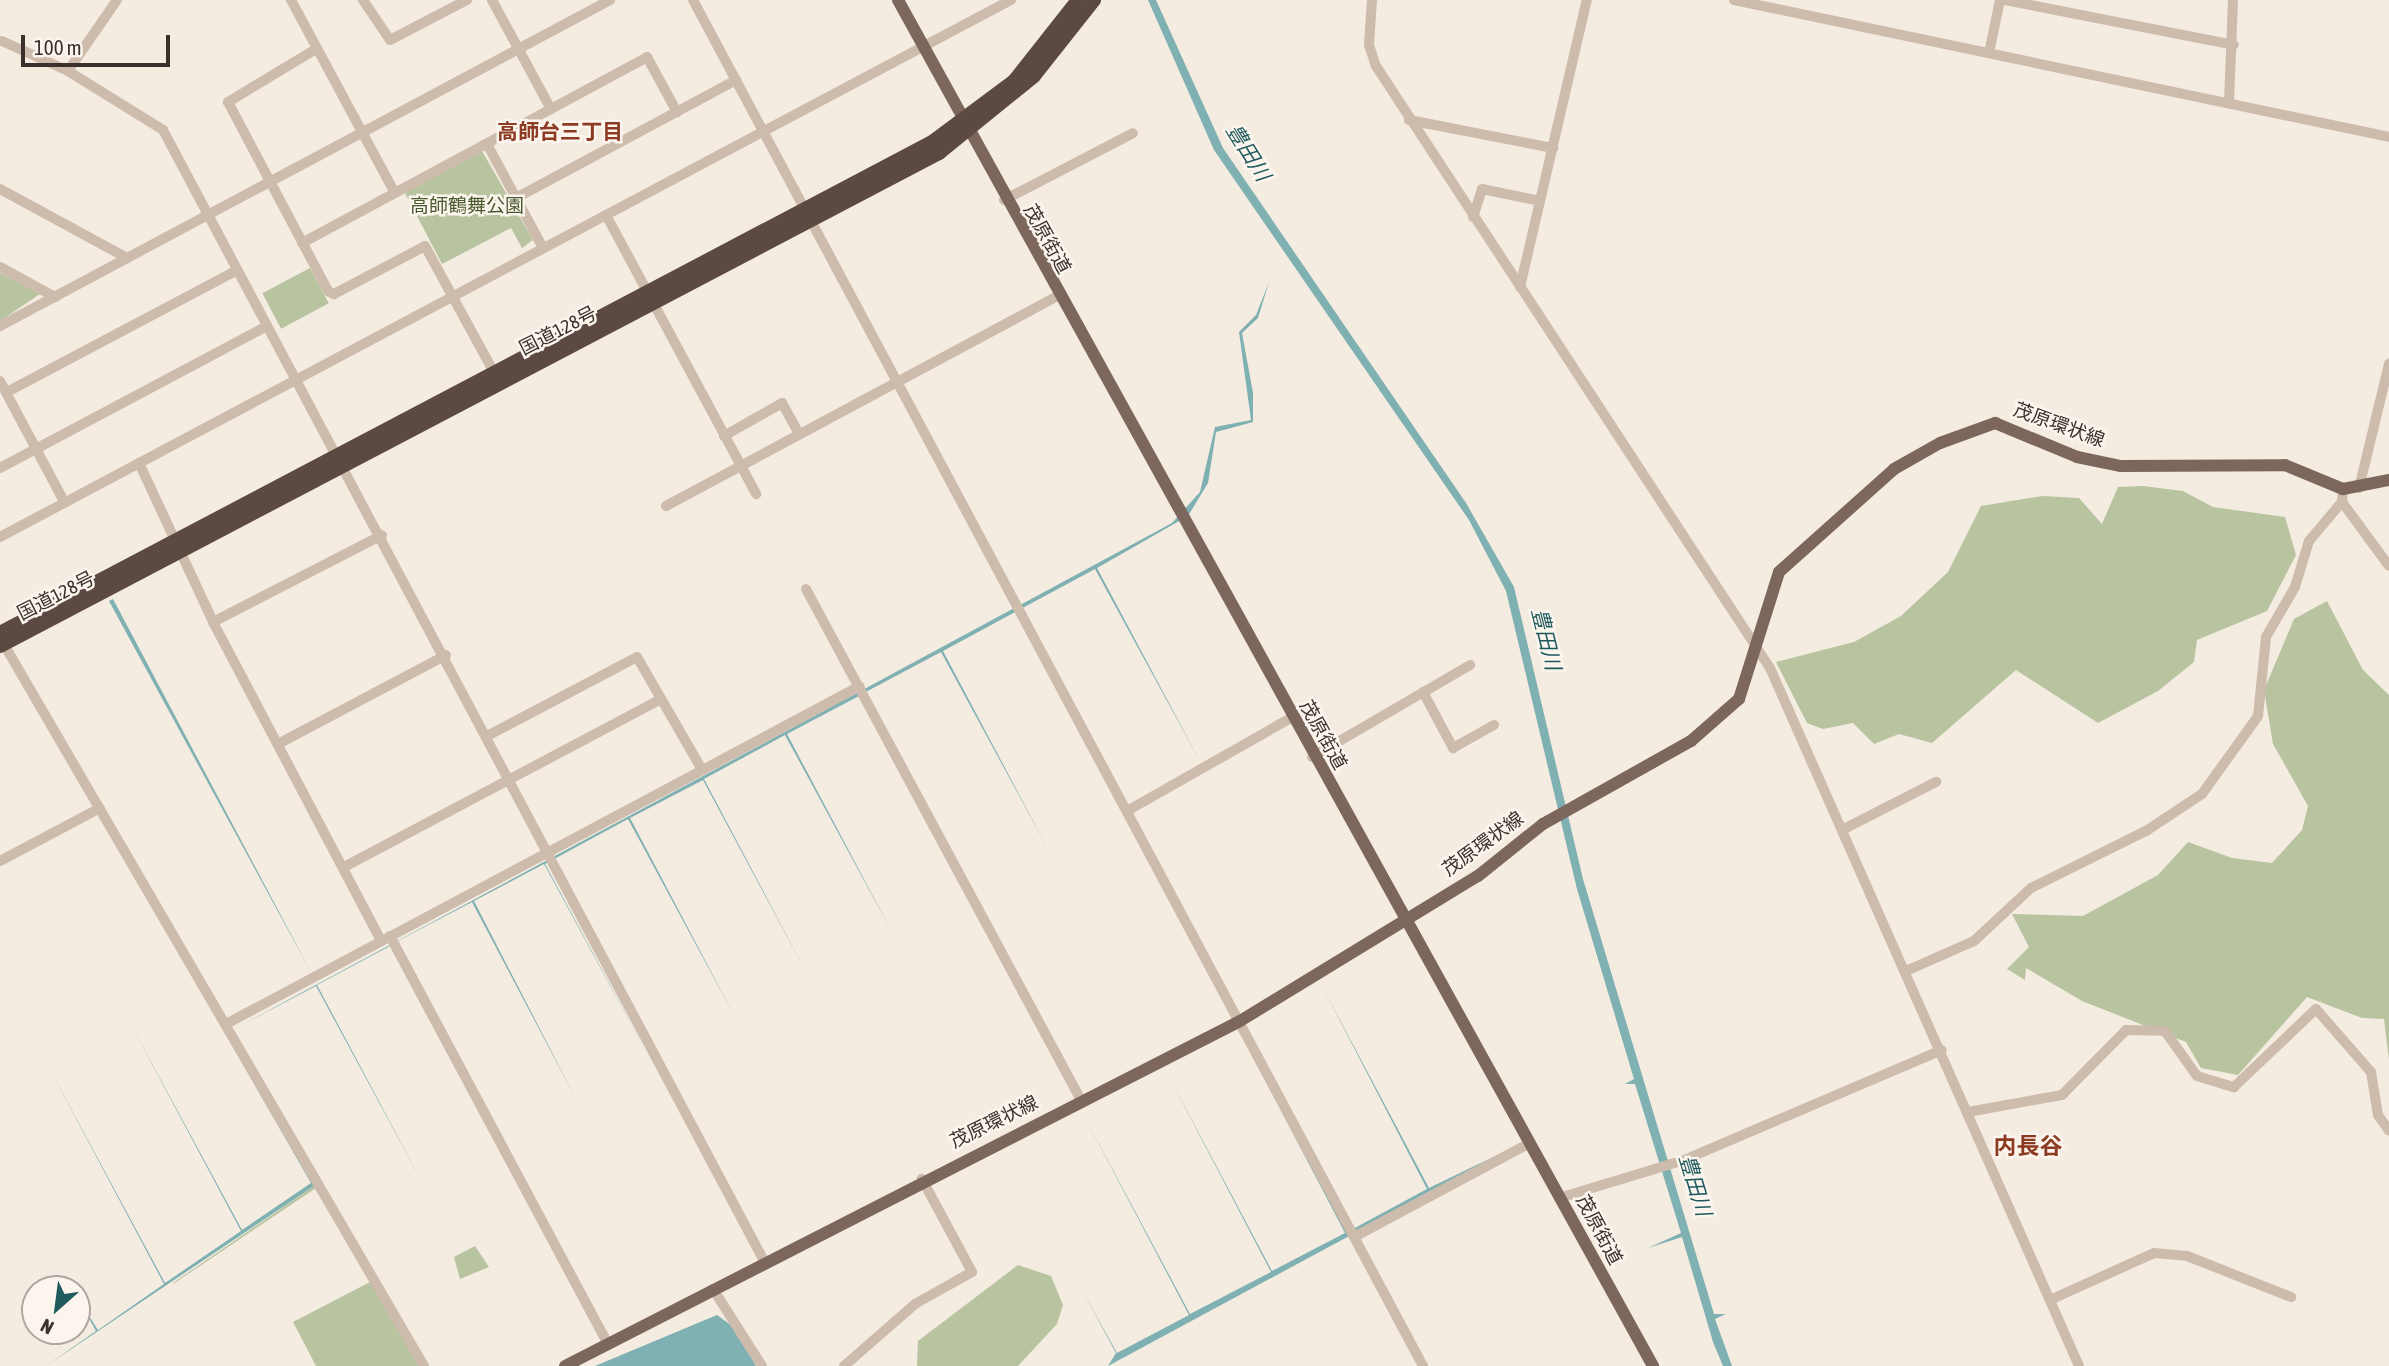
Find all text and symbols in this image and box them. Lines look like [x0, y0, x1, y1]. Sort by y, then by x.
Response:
scale bar [24, 21, 173, 65]
text: 100 m [34, 35, 82, 59]
district label: 高師台三丁目 [497, 118, 623, 144]
water label: 豊田川 [1222, 119, 1276, 185]
park label: 高師鶴舞公園 [410, 195, 524, 217]
street label: 茂原街道 [1019, 200, 1075, 278]
street label: 国道128号 [515, 302, 601, 360]
street label: 茂原環状線 [2010, 398, 2108, 452]
street label: 国道128号 [13, 567, 99, 625]
water label: 豊田川 [1527, 605, 1567, 673]
street label: 茂原街道 [1295, 696, 1351, 774]
street label: 茂原環状線 [1438, 807, 1528, 881]
street label: 茂原環状線 [946, 1091, 1042, 1153]
district label: 内長谷 [1994, 1132, 2062, 1160]
water label: 豊田川 [1675, 1151, 1717, 1219]
street label: 茂原街道 [1571, 1191, 1627, 1269]
north arrow [21, 1275, 91, 1345]
text: N [37, 1314, 57, 1339]

